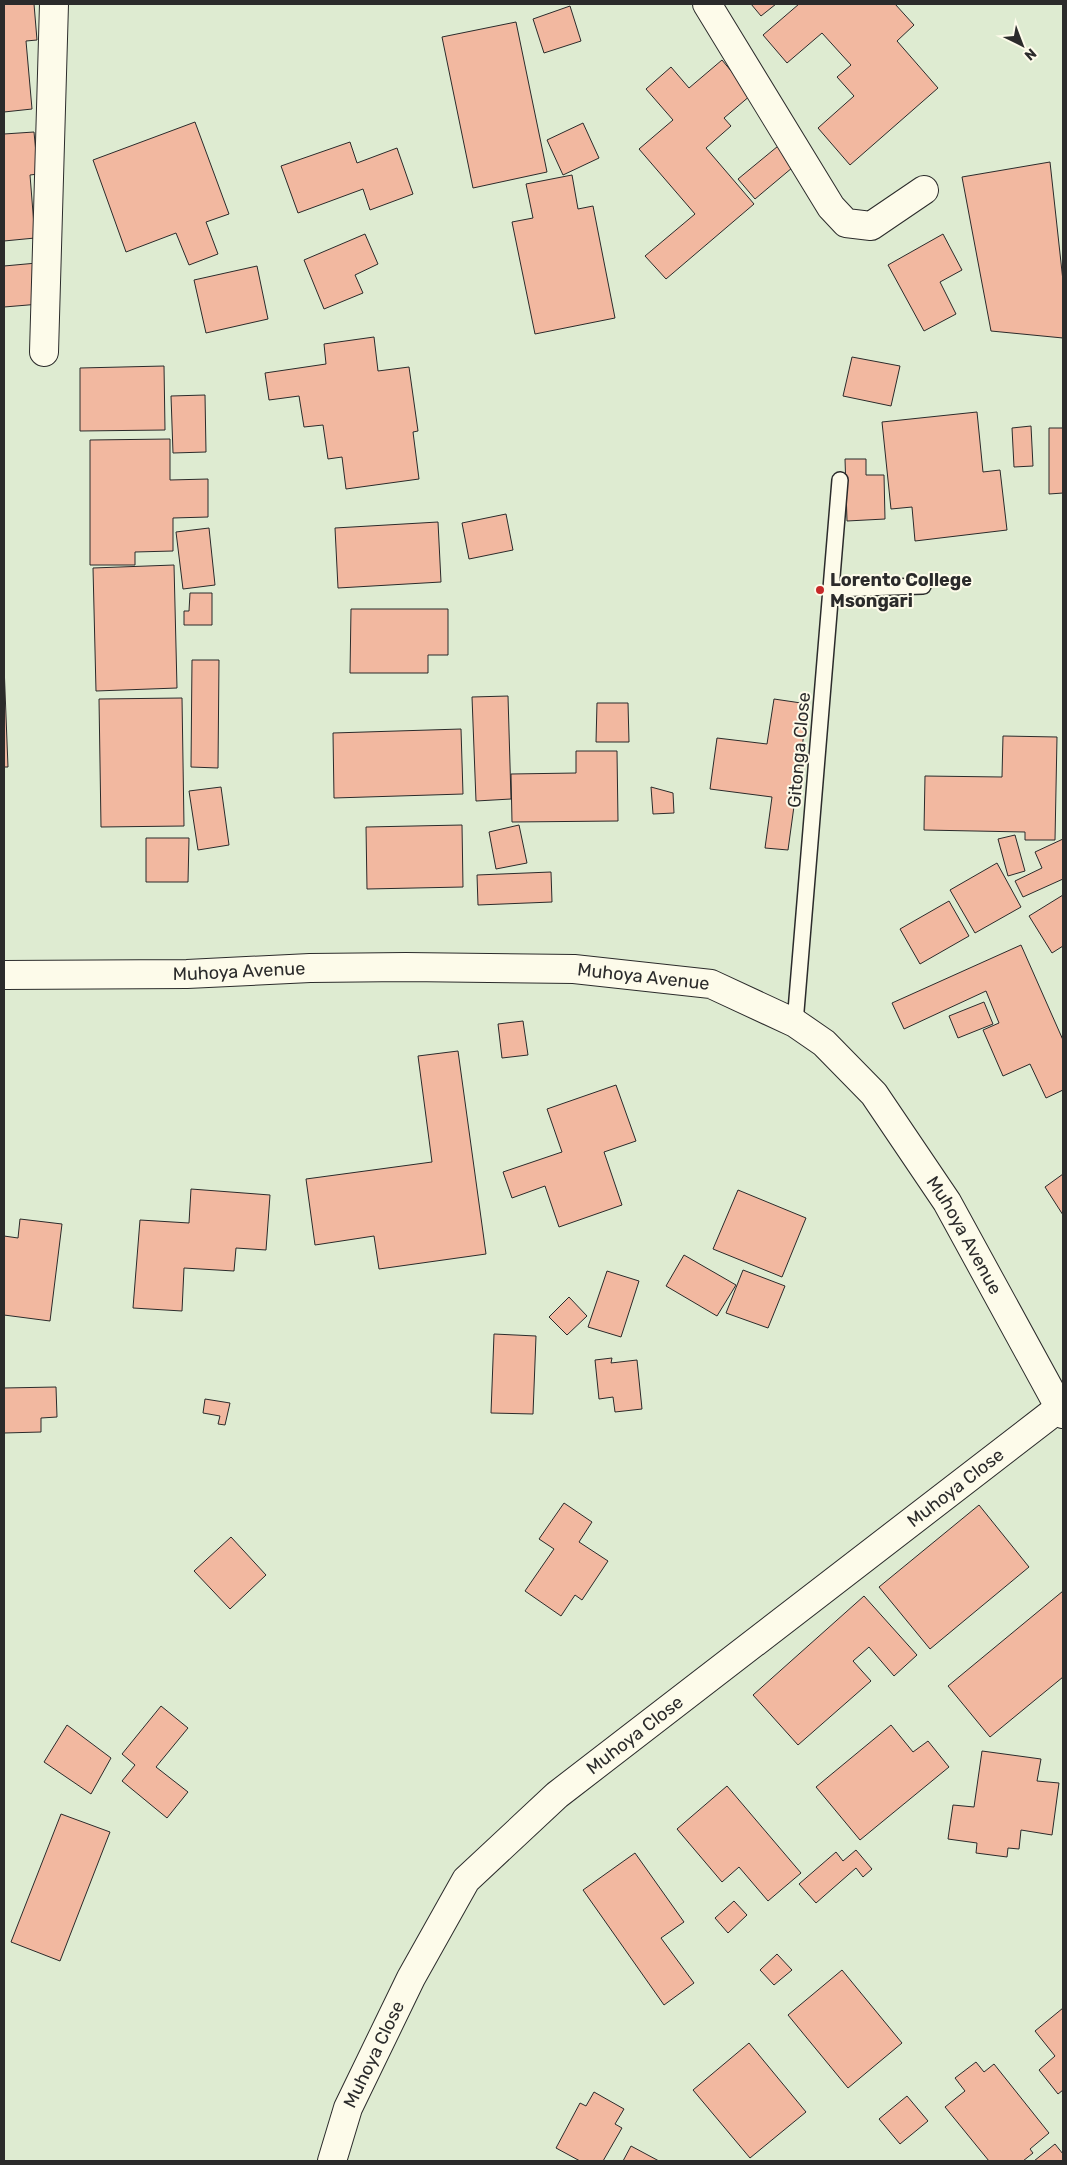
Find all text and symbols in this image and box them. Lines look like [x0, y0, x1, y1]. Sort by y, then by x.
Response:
north arrow [997, 20, 1047, 70]
text: N [1021, 45, 1040, 64]
place label: Lorento College Msongari [830, 569, 972, 612]
marker: Lorento College Msongari [814, 584, 826, 596]
street label: Gitonga Close [783, 691, 815, 809]
street label: Muhoya Avenue [173, 957, 306, 985]
street label: Muhoya Avenue [576, 958, 711, 995]
street label: Muhoya Avenue [922, 1172, 1006, 1298]
street label: Muhoya Close [903, 1444, 1008, 1532]
street label: Muhoya Close [582, 1691, 688, 1779]
street label: Muhoya Close [339, 1997, 409, 2111]

